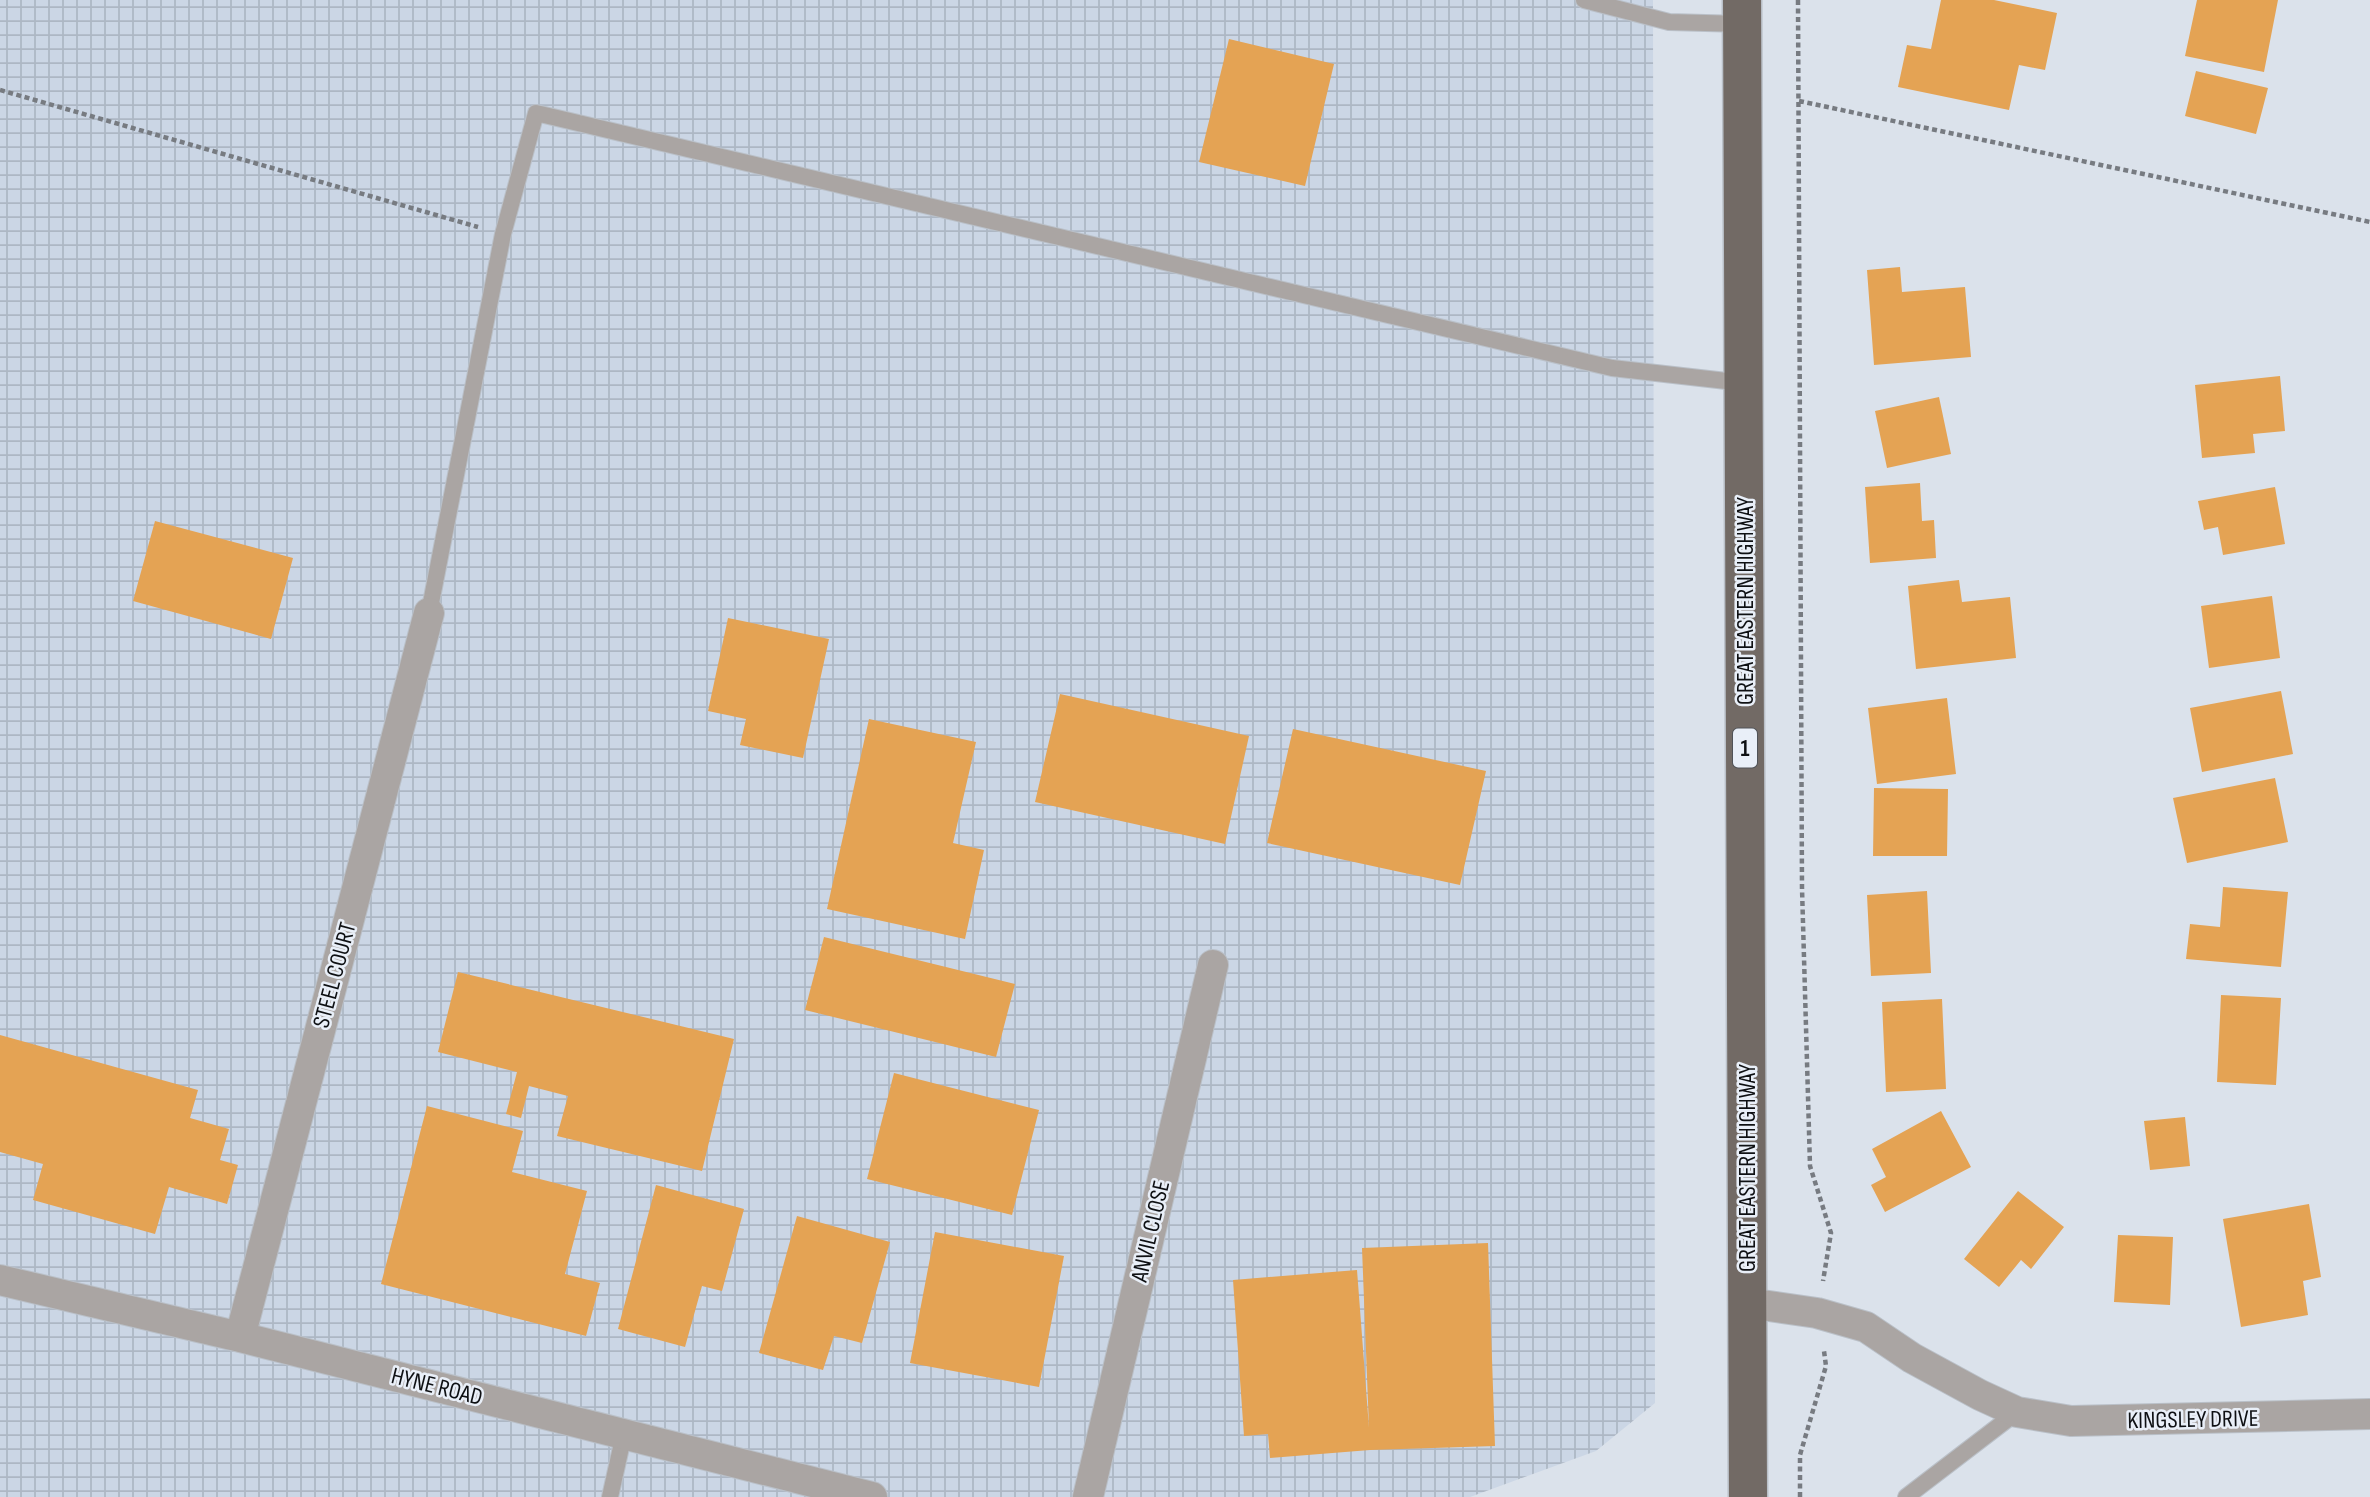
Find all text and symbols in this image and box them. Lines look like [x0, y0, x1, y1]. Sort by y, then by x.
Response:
street label: GREAT EASTERN HIGHWAY [1731, 497, 1760, 705]
road number: 1 [1733, 728, 1757, 768]
street label: STEEL COURT [306, 919, 363, 1031]
street label: GREAT EASTERN HIGHWAY [1733, 1064, 1762, 1272]
street label: ANVIL CLOSE [1125, 1178, 1176, 1285]
street label: HYNE ROAD [388, 1361, 485, 1412]
street label: KINGSLEY DRIVE [2127, 1404, 2259, 1435]

